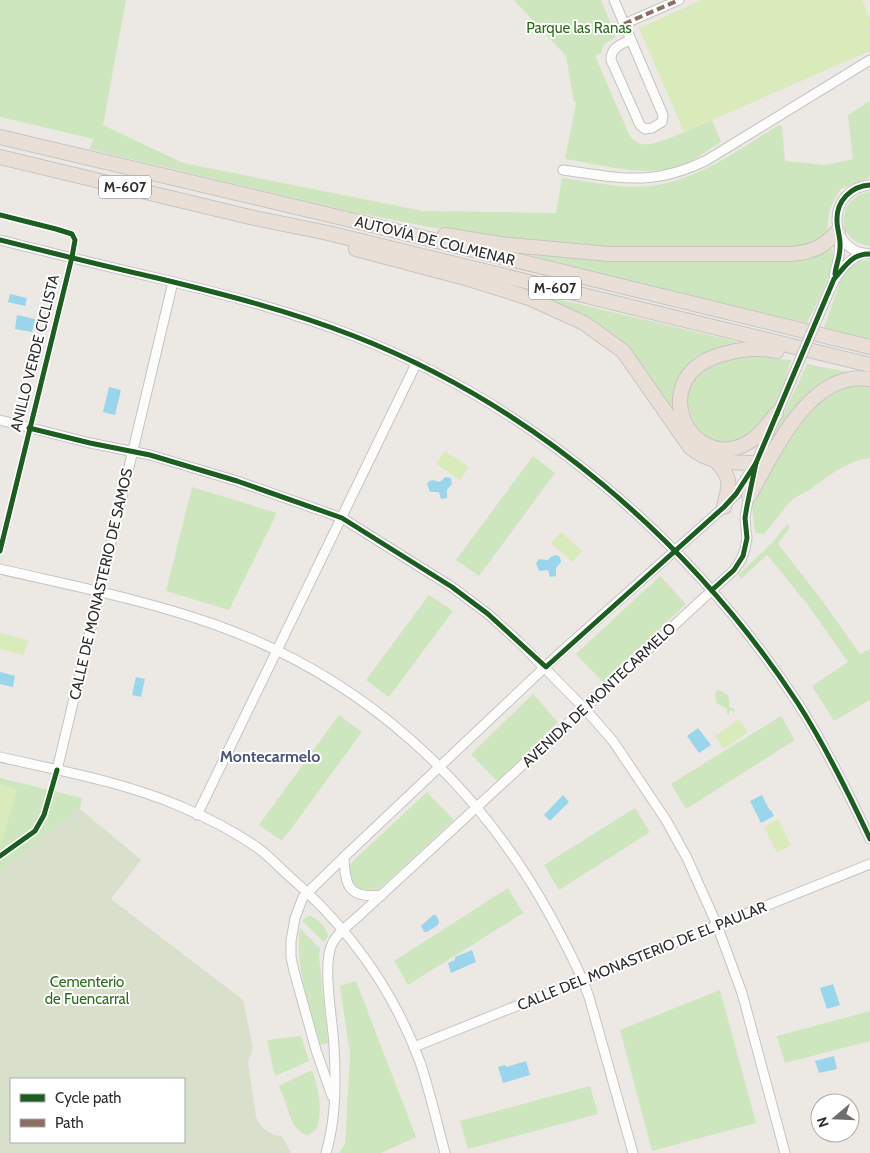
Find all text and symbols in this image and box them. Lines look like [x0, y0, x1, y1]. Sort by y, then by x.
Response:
park label: Parque las Ranas [526, 19, 632, 37]
road number: M-607 [99, 176, 151, 198]
street label: AUTOVÍA DE COLMENAR [353, 211, 517, 270]
street label: ANILLO VERDE CICLISTA [7, 272, 63, 433]
road number: M-607 [529, 276, 581, 300]
street label: CALLE DE MONASTERIO DE SAMOS [66, 466, 136, 702]
street label: AVENIDA DE MONTECARMELO [519, 619, 679, 771]
district label: Montecarmelo [220, 747, 320, 766]
street label: CALLE DEL MONASTERIO DE EL PAULAR [515, 898, 769, 1014]
park label: Cementerio de Fuencarral [45, 973, 130, 1008]
legend [10, 1078, 185, 1143]
text: Cycle path [55, 1089, 121, 1107]
north arrow [810, 1093, 860, 1143]
text: Path [55, 1114, 84, 1132]
text: N [813, 1115, 833, 1130]

